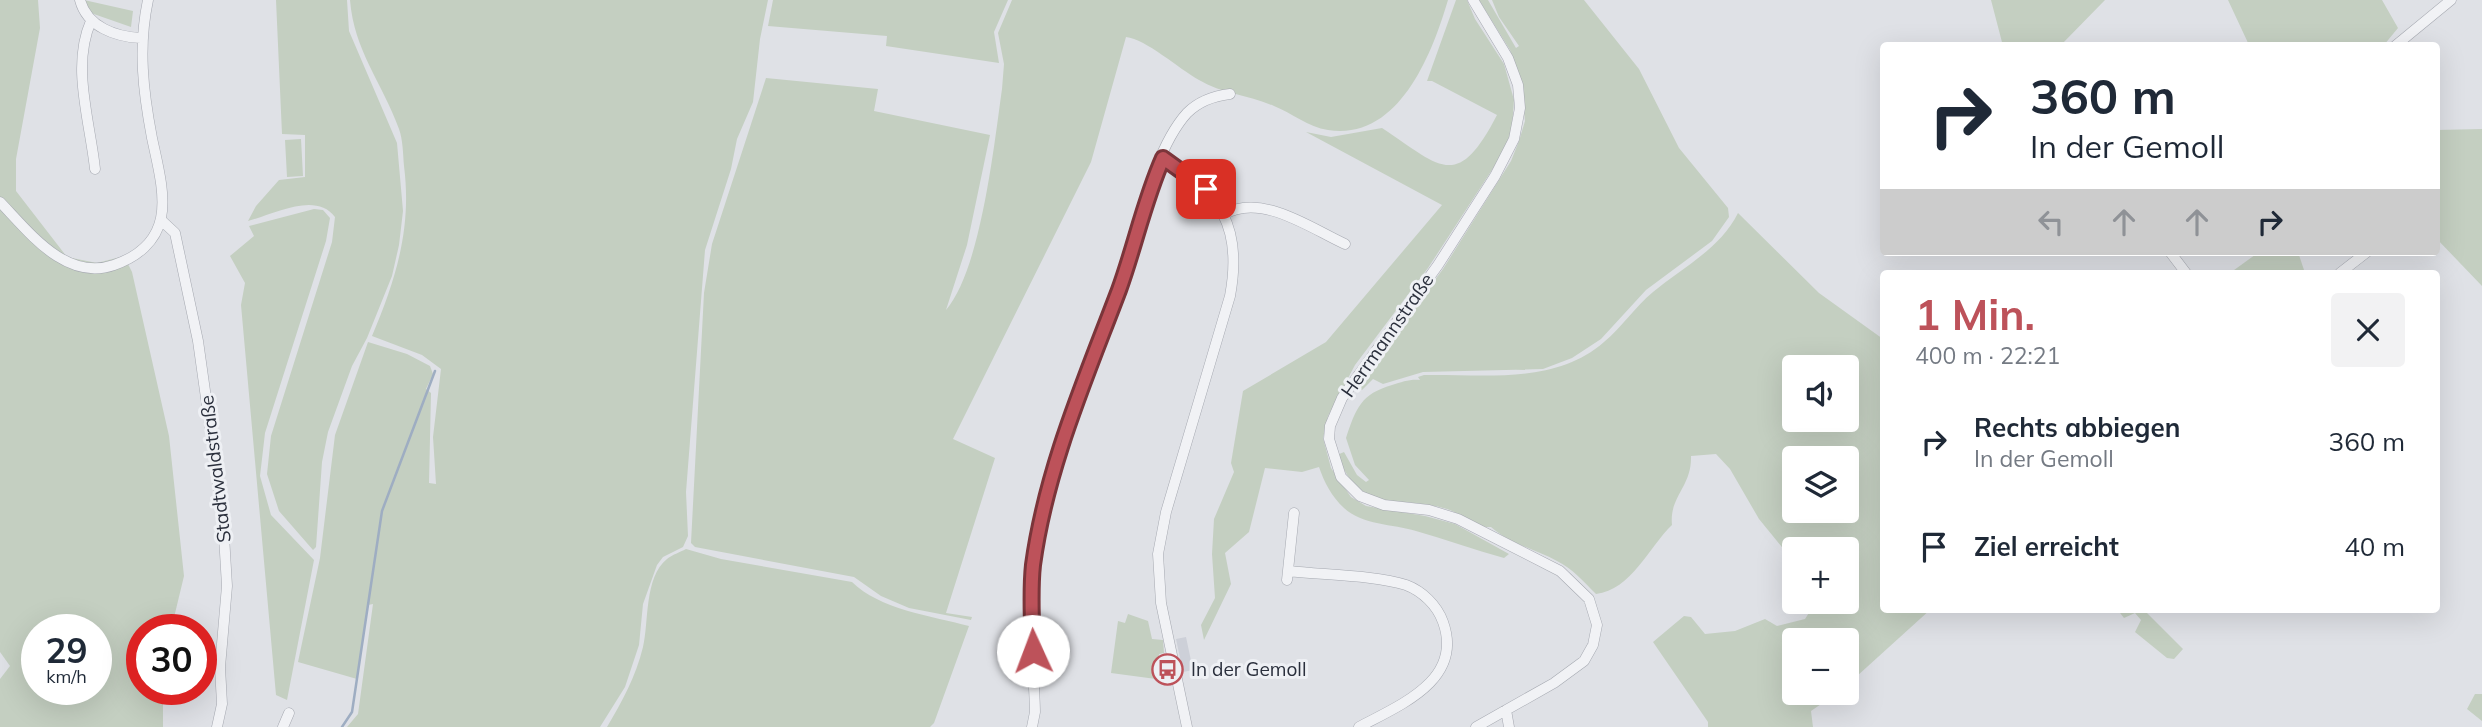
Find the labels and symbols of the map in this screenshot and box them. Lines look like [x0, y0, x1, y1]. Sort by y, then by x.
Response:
pin [1176, 159, 1236, 219]
street label: Herrmannstraße [1335, 268, 1439, 402]
street label: Stadtwaldstraße [194, 394, 236, 544]
speed limit sign: 30 [126, 614, 217, 705]
position arrow [996, 614, 1070, 688]
bus stop icon: In der Gemoll [1151, 652, 1185, 686]
place label: In der Gemoll [1191, 657, 1306, 681]

